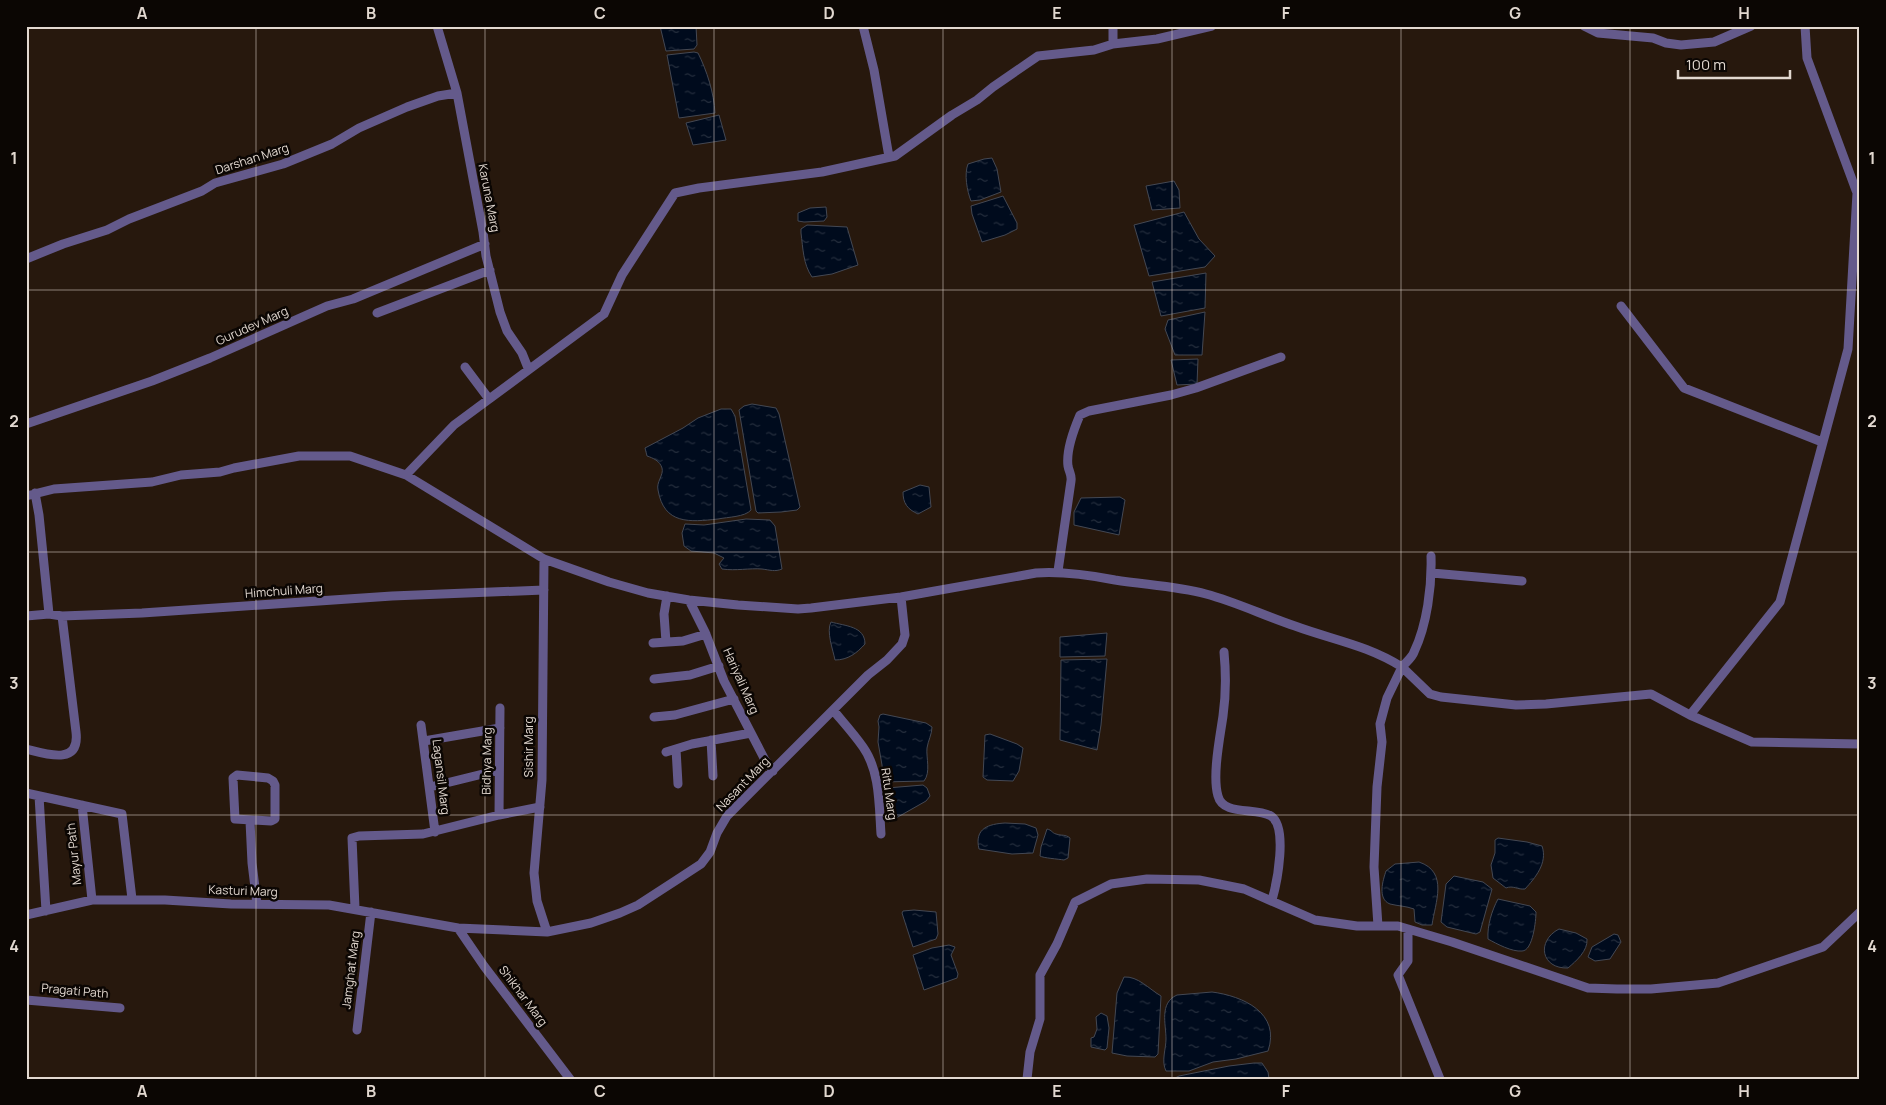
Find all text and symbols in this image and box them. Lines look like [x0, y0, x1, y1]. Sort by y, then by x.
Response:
text: A [137, 2, 148, 24]
text: B [366, 2, 376, 24]
text: C [594, 2, 606, 24]
text: D [823, 2, 835, 24]
text: E [1052, 2, 1062, 24]
text: F [1282, 2, 1291, 24]
text: G [1509, 2, 1521, 24]
text: H [1738, 2, 1750, 24]
scale bar [1678, 48, 1791, 80]
text: 100 m [1686, 54, 1726, 75]
street label: Darshan Marg [213, 139, 291, 178]
text: 1 [10, 147, 18, 169]
text: 1 [1868, 147, 1876, 169]
street label: Karuna Marg [475, 162, 504, 234]
street label: Gurudev Marg [213, 302, 291, 349]
text: 2 [9, 410, 19, 432]
text: 2 [1867, 410, 1877, 432]
street label: Himchuli Marg [244, 579, 323, 602]
street label: Hariyali Marg [719, 645, 764, 717]
text: 3 [9, 672, 19, 694]
text: 3 [1867, 672, 1877, 694]
street label: Sishir Marg [520, 716, 537, 778]
street label: Bidhya Marg [477, 727, 496, 795]
street label: Lagansil Marg [428, 738, 455, 816]
street label: Nasant Marg [712, 753, 773, 815]
street label: Ritu Marg [877, 767, 902, 821]
street label: Mayur Path [62, 822, 85, 886]
street label: Kasturi Marg [208, 881, 278, 900]
street label: Jamghat Marg [337, 930, 364, 1010]
text: 4 [9, 935, 19, 957]
text: 4 [1867, 935, 1877, 957]
street label: Shikhar Marg [495, 962, 552, 1029]
street label: Pragati Path [41, 979, 109, 1002]
text: A [137, 1080, 148, 1102]
text: B [366, 1080, 376, 1102]
text: C [594, 1080, 606, 1102]
text: D [823, 1080, 835, 1102]
text: E [1052, 1080, 1062, 1102]
text: F [1282, 1080, 1291, 1102]
text: G [1509, 1080, 1521, 1102]
text: H [1738, 1080, 1750, 1102]

